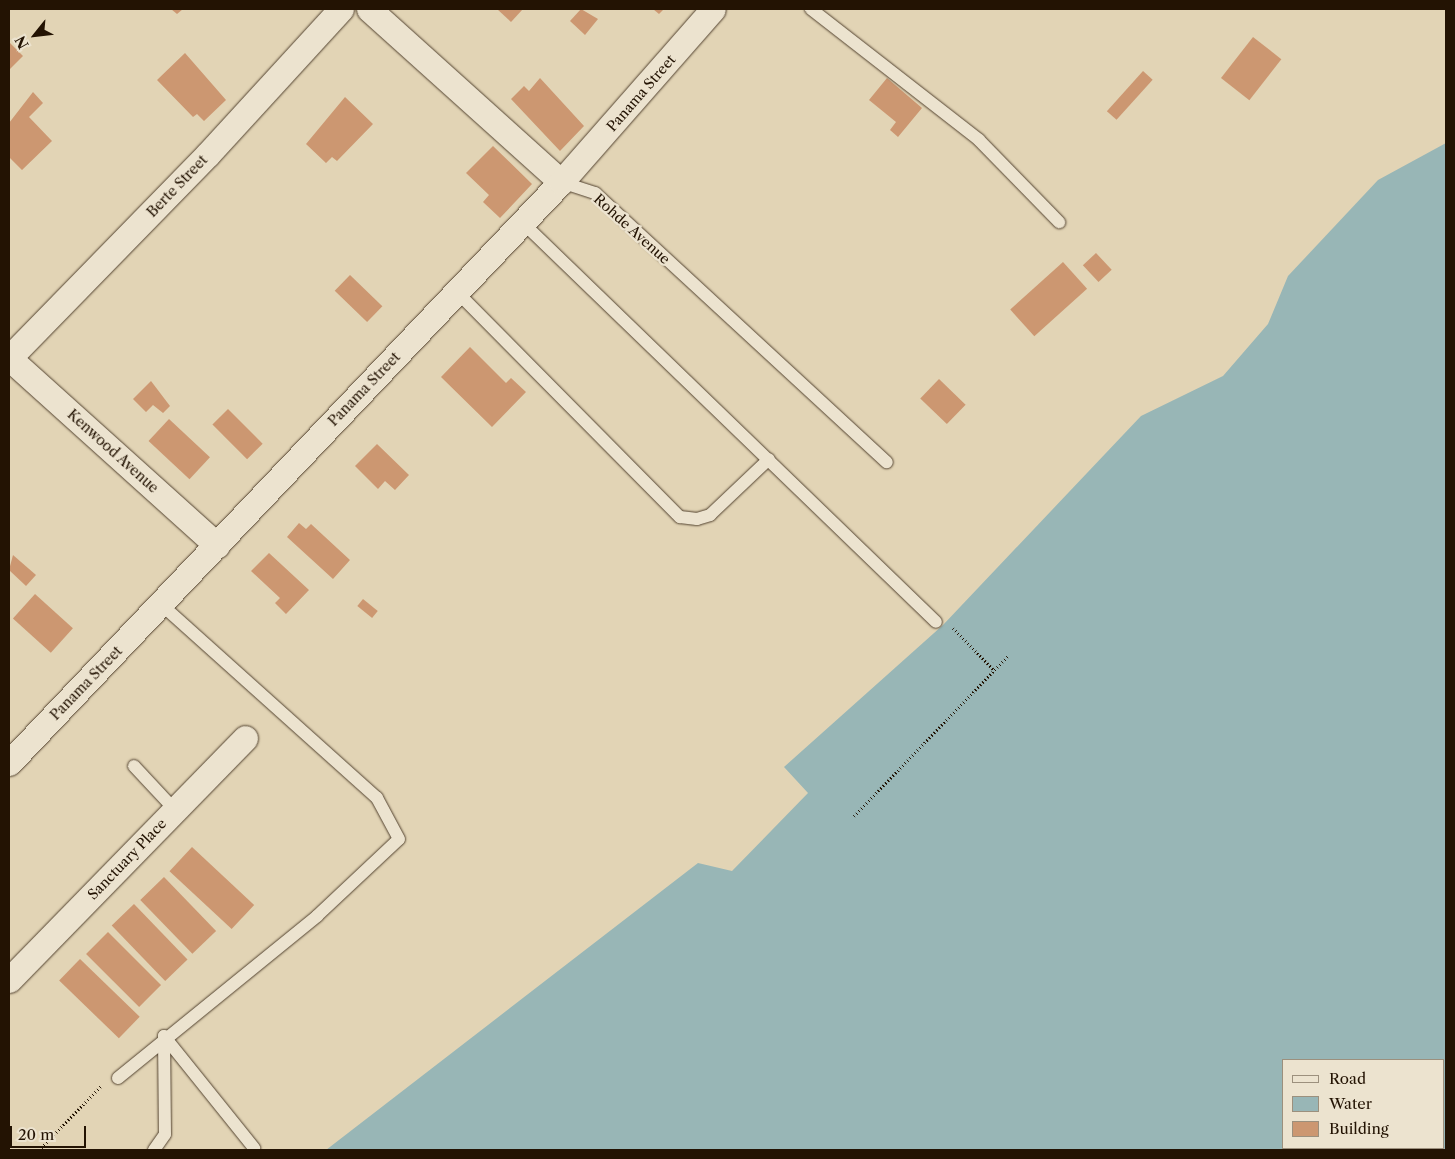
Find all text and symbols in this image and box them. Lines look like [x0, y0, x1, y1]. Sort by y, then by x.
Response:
north arrow [10, 10, 60, 60]
text: N [11, 33, 33, 52]
street label: Panama Street [603, 51, 679, 135]
street label: Berte Street [143, 151, 211, 221]
street label: Rohde Avenue [590, 190, 674, 268]
street label: Panama Street [324, 348, 404, 430]
street label: Kenwood Avenue [64, 406, 162, 496]
street label: Panama Street [46, 642, 126, 724]
street label: Sanctuary Place [84, 815, 170, 903]
legend [1282, 1059, 1445, 1149]
text: Road [1329, 1069, 1366, 1088]
text: Water [1329, 1094, 1372, 1113]
scale bar [12, 1116, 89, 1148]
text: Building [1329, 1119, 1389, 1138]
text: 20 m [18, 1125, 54, 1144]

